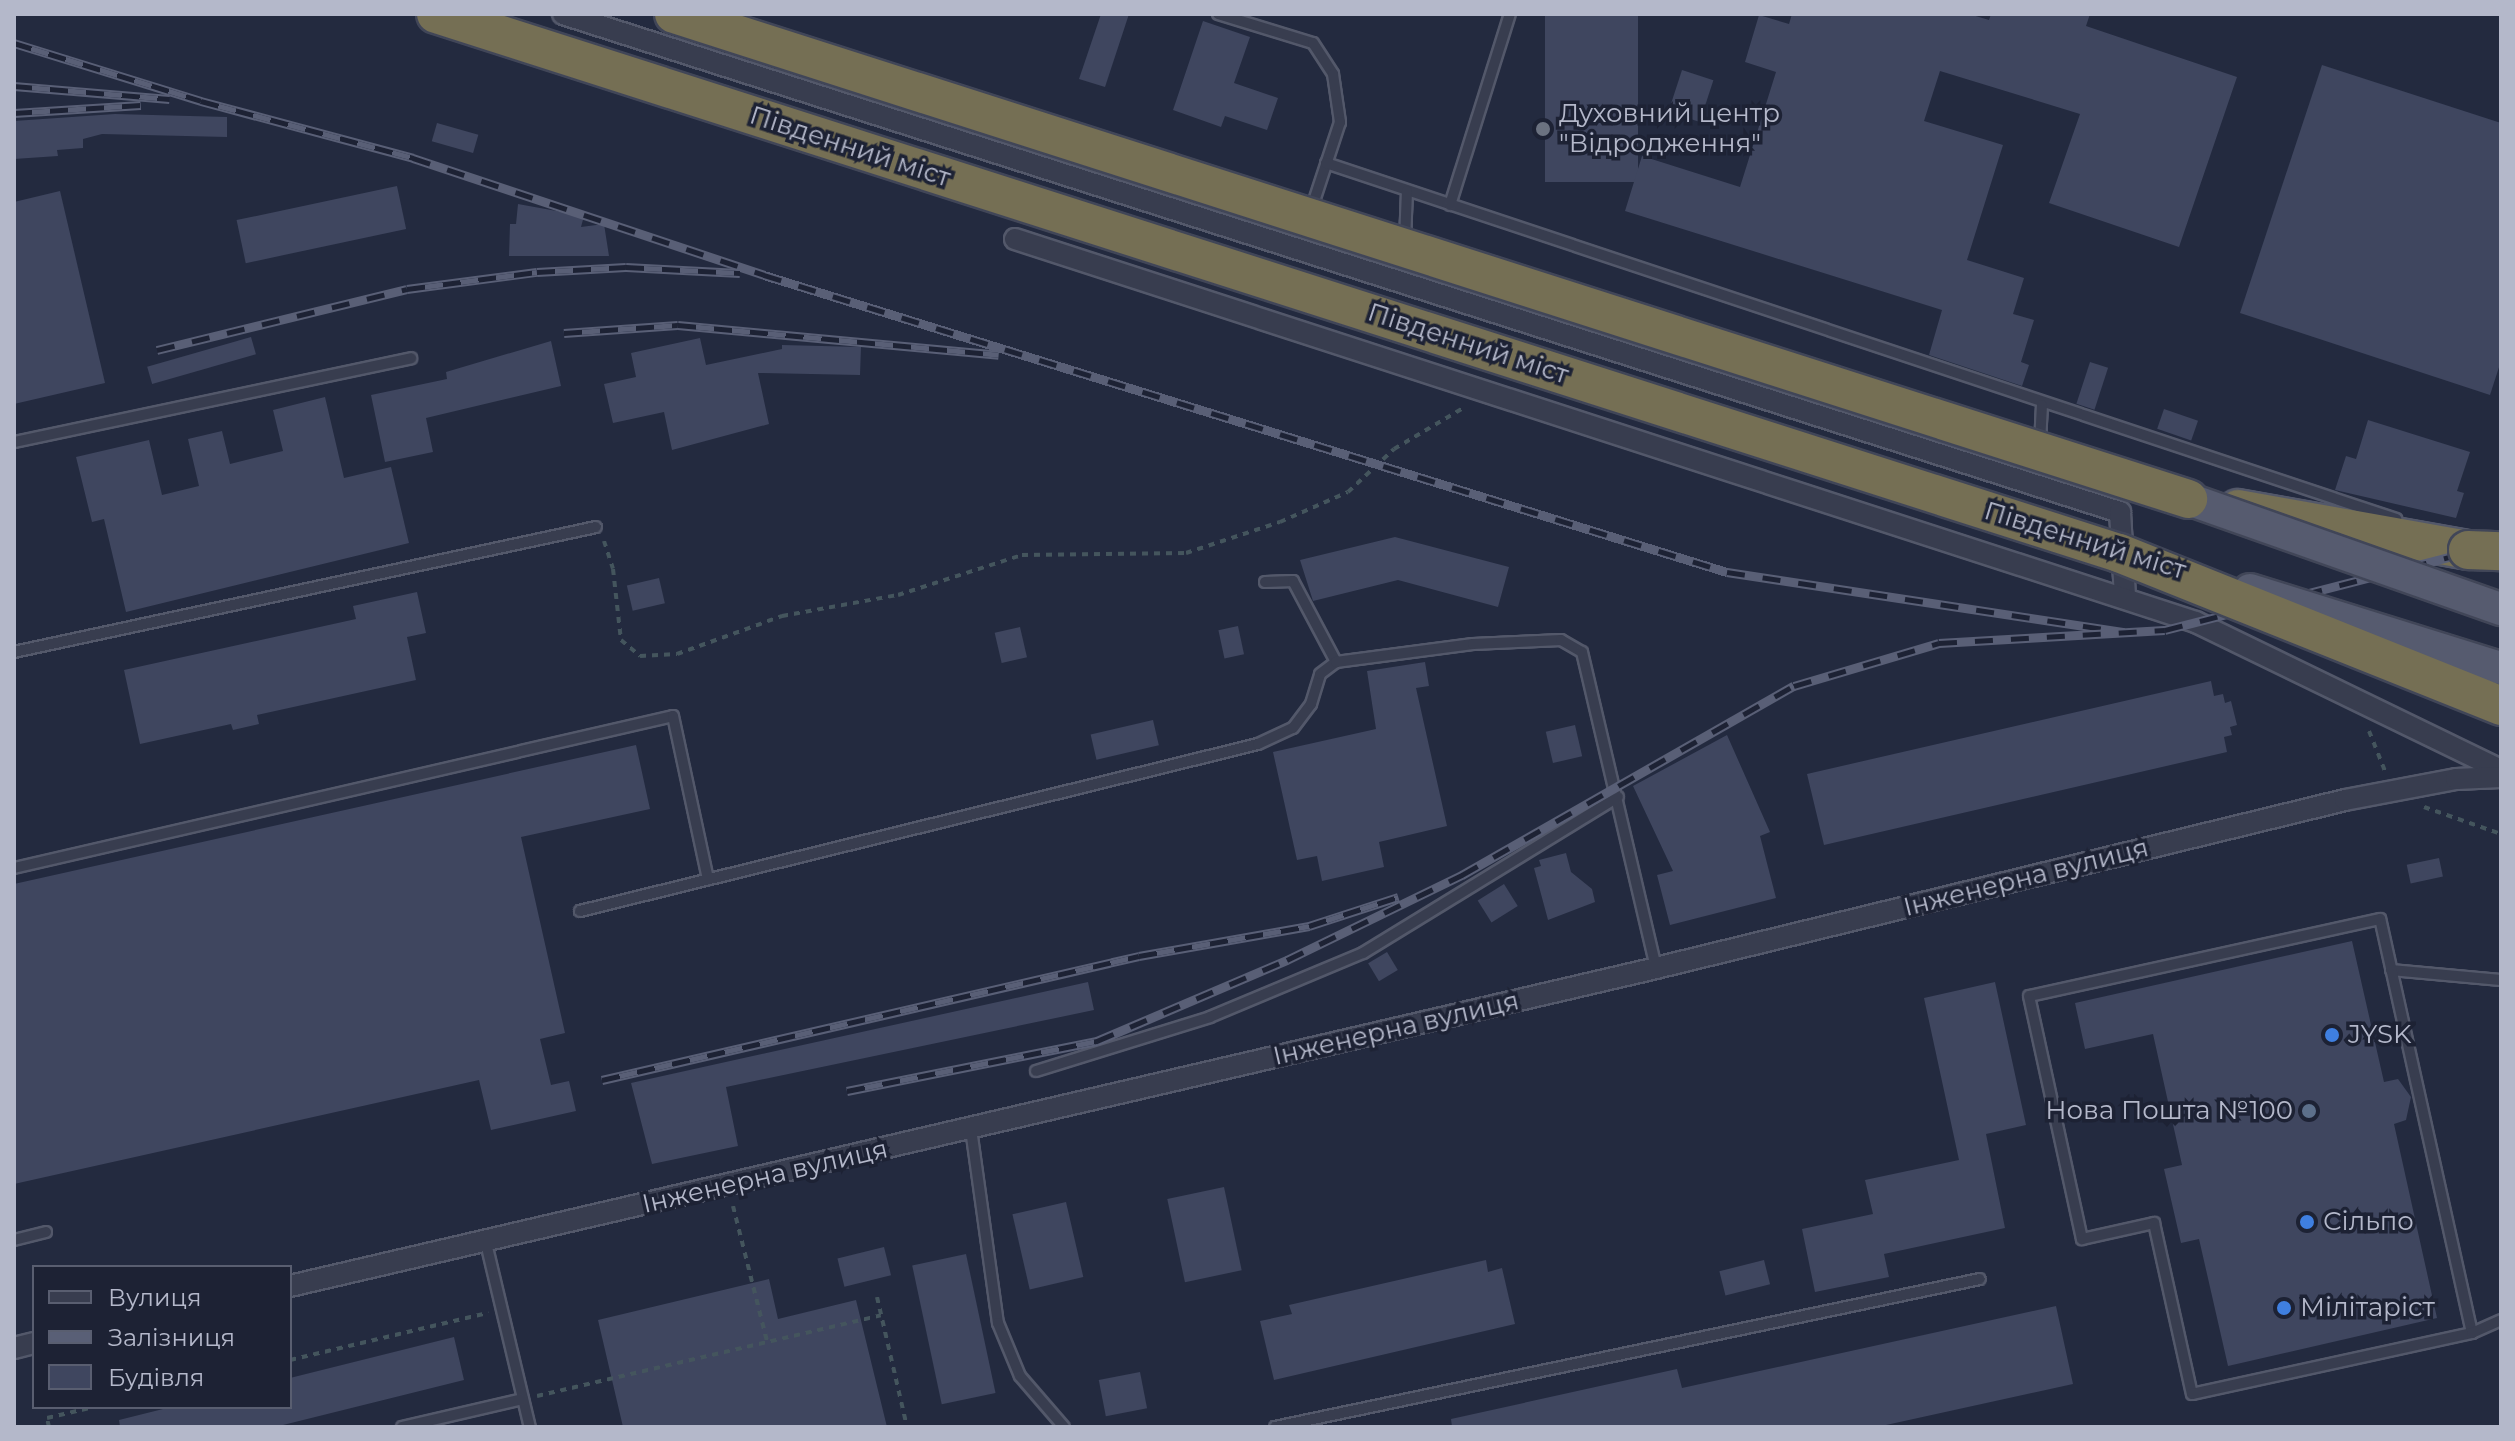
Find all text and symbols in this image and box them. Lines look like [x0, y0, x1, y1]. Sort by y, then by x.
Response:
place label: Духовний центр "Відродження" [1559, 98, 1780, 160]
street label: Південний міст [746, 100, 954, 194]
marker: Духовний центр "Відродження" [1534, 120, 1552, 138]
street label: Південний міст [1364, 297, 1572, 391]
street label: Південний міст [1980, 495, 2190, 587]
street label: Інженерна вулиця [1900, 832, 2152, 924]
street label: Інженерна вулиця [1270, 986, 1522, 1072]
place label: JYSK [2348, 1019, 2411, 1051]
marker: JYSK [2323, 1026, 2341, 1044]
place label: Нова Пошта №100 [2045, 1095, 2293, 1127]
marker: Нова Пошта №100 [2300, 1102, 2318, 1120]
street label: Інженерна вулиця [639, 1134, 891, 1220]
place label: Сільпо [2323, 1206, 2414, 1238]
marker: Сільпо [2298, 1213, 2316, 1231]
legend [32, 1265, 292, 1409]
text: Вулиця [108, 1283, 201, 1312]
place label: Мілітаріст [2300, 1292, 2435, 1324]
marker: Мілітаріст [2275, 1299, 2293, 1317]
text: Залізниця [108, 1323, 235, 1352]
text: Будівля [108, 1363, 204, 1392]

